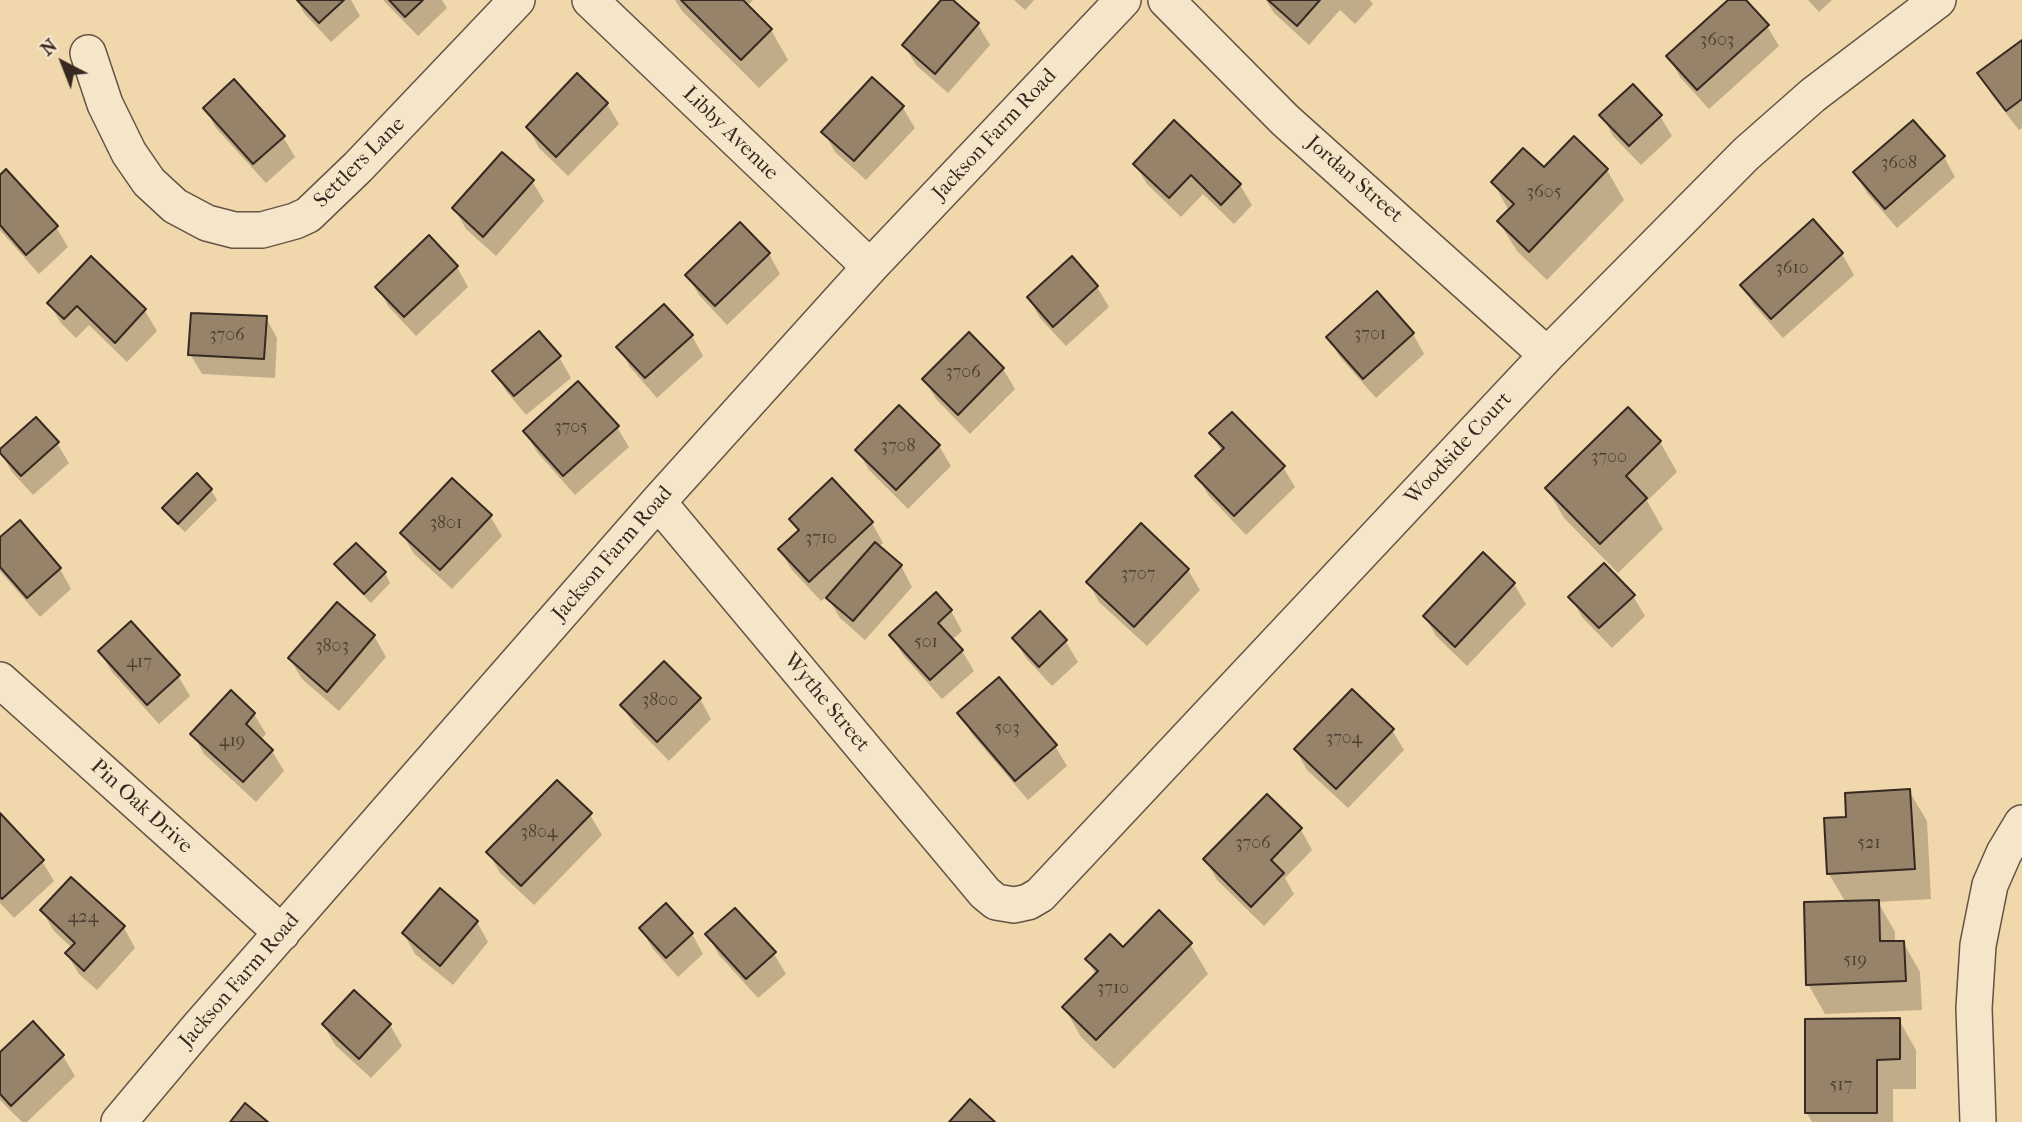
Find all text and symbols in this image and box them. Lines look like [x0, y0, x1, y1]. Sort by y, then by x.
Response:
north arrow [28, 28, 98, 98]
house number: 3603 [1700, 30, 1734, 52]
text: N [36, 34, 62, 60]
street label: Jackson Farm Road [928, 64, 1062, 206]
street label: Libby Avenue [677, 82, 783, 186]
street label: Settlers Lane [309, 112, 411, 214]
street label: Jordan Street [1300, 131, 1408, 229]
house number: 3608 [1881, 153, 1917, 175]
house number: 3605 [1527, 182, 1561, 204]
house number: 3610 [1775, 258, 1809, 280]
house number: 3701 [1354, 324, 1386, 346]
house number: 3706 [209, 325, 245, 347]
house number: 3706 [945, 362, 981, 384]
street label: Woodside Court [1400, 387, 1518, 511]
house number: 3705 [554, 417, 588, 439]
house number: 3708 [881, 436, 915, 458]
house number: 3700 [1591, 447, 1627, 469]
street label: Jackson Farm Road [548, 481, 678, 627]
house number: 3801 [430, 513, 462, 535]
house number: 3710 [805, 528, 837, 550]
house number: 3707 [1121, 564, 1155, 586]
house number: 501 [914, 632, 938, 654]
house number: 3803 [315, 636, 349, 658]
street label: Wythe Street [778, 649, 874, 757]
house number: 417 [126, 652, 152, 674]
house number: 3800 [642, 690, 678, 712]
house number: 503 [994, 718, 1020, 740]
house number: 3704 [1326, 728, 1362, 750]
house number: 419 [219, 731, 245, 753]
street label: Pin Oak Drive [85, 755, 197, 859]
house number: 3804 [521, 822, 557, 844]
house number: 3706 [1235, 833, 1271, 855]
house number: 521 [1857, 833, 1881, 855]
house number: 424 [68, 907, 98, 929]
street label: Jackson Farm Road [175, 908, 305, 1054]
house number: 519 [1843, 950, 1867, 972]
house number: 3710 [1097, 978, 1129, 1000]
house number: 517 [1830, 1075, 1852, 1097]

